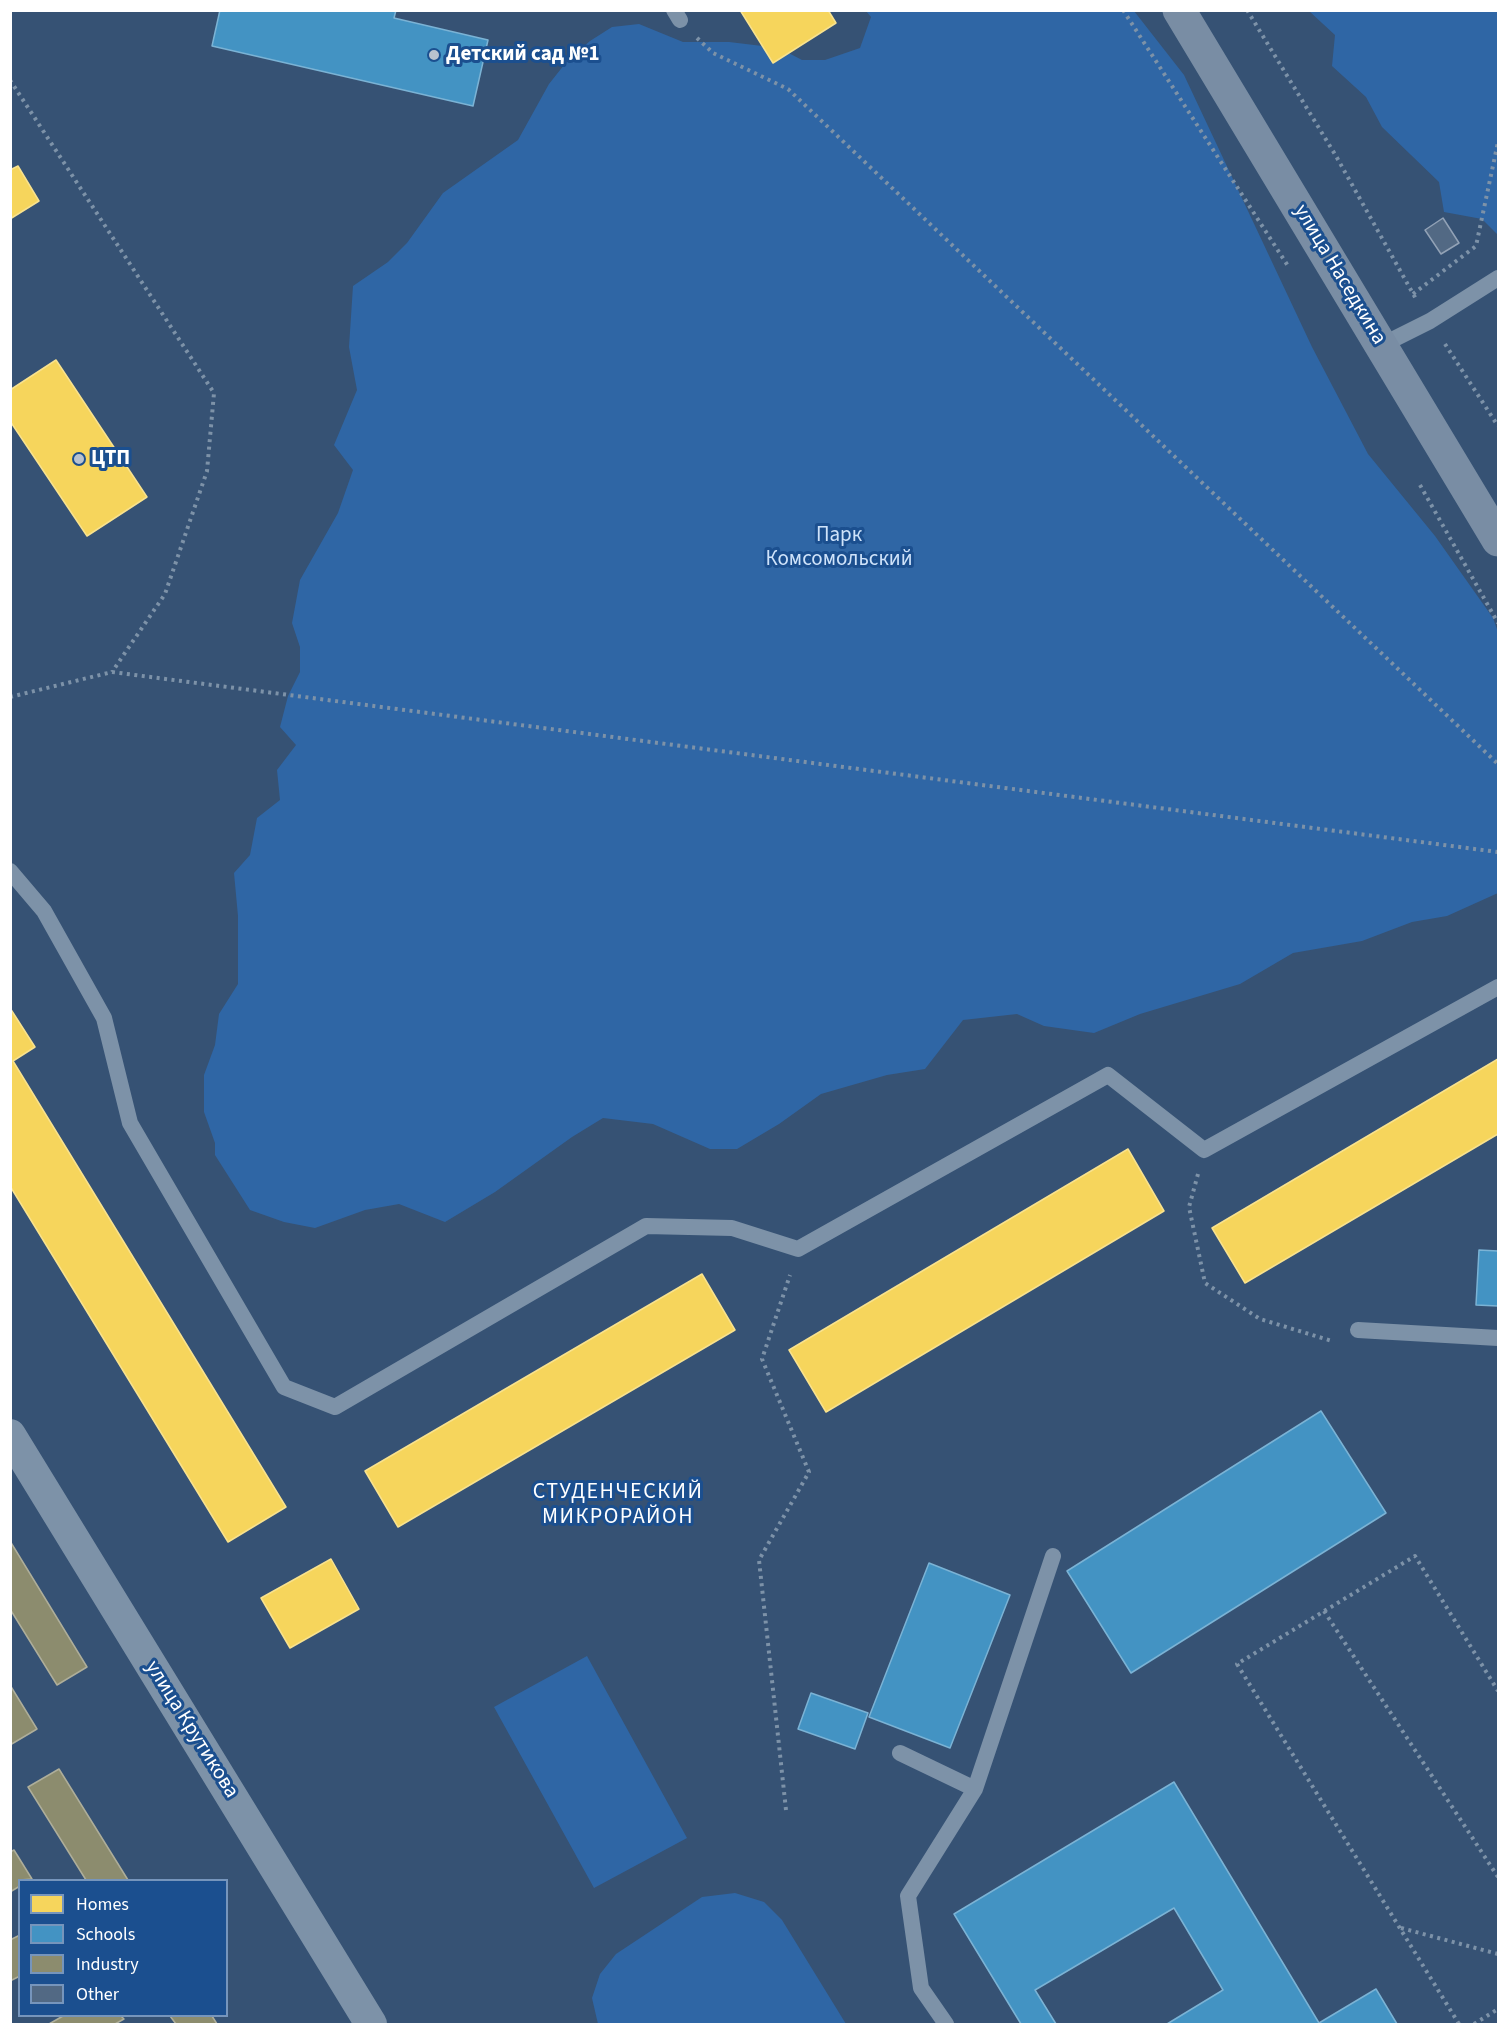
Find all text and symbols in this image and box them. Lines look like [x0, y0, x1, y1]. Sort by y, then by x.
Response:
place label: Детский сад №1 [446, 42, 600, 68]
marker: Детский сад №1 [427, 48, 441, 62]
street label: улица Наседкина [1287, 200, 1391, 350]
place label: ЦТП [91, 446, 130, 472]
marker: ЦТП [72, 452, 86, 466]
park label: Парк Комсомольский [765, 523, 913, 573]
district label: СТУДЕНЧЕСКИЙ МИКРОРАЙОН [533, 1480, 703, 1532]
street label: улица Крутикова [139, 1657, 243, 1803]
legend [18, 1879, 228, 2017]
text: Homes [76, 1892, 129, 1917]
text: Schools [76, 1922, 135, 1947]
text: Industry [76, 1952, 139, 1977]
text: Other [76, 1982, 119, 2007]

